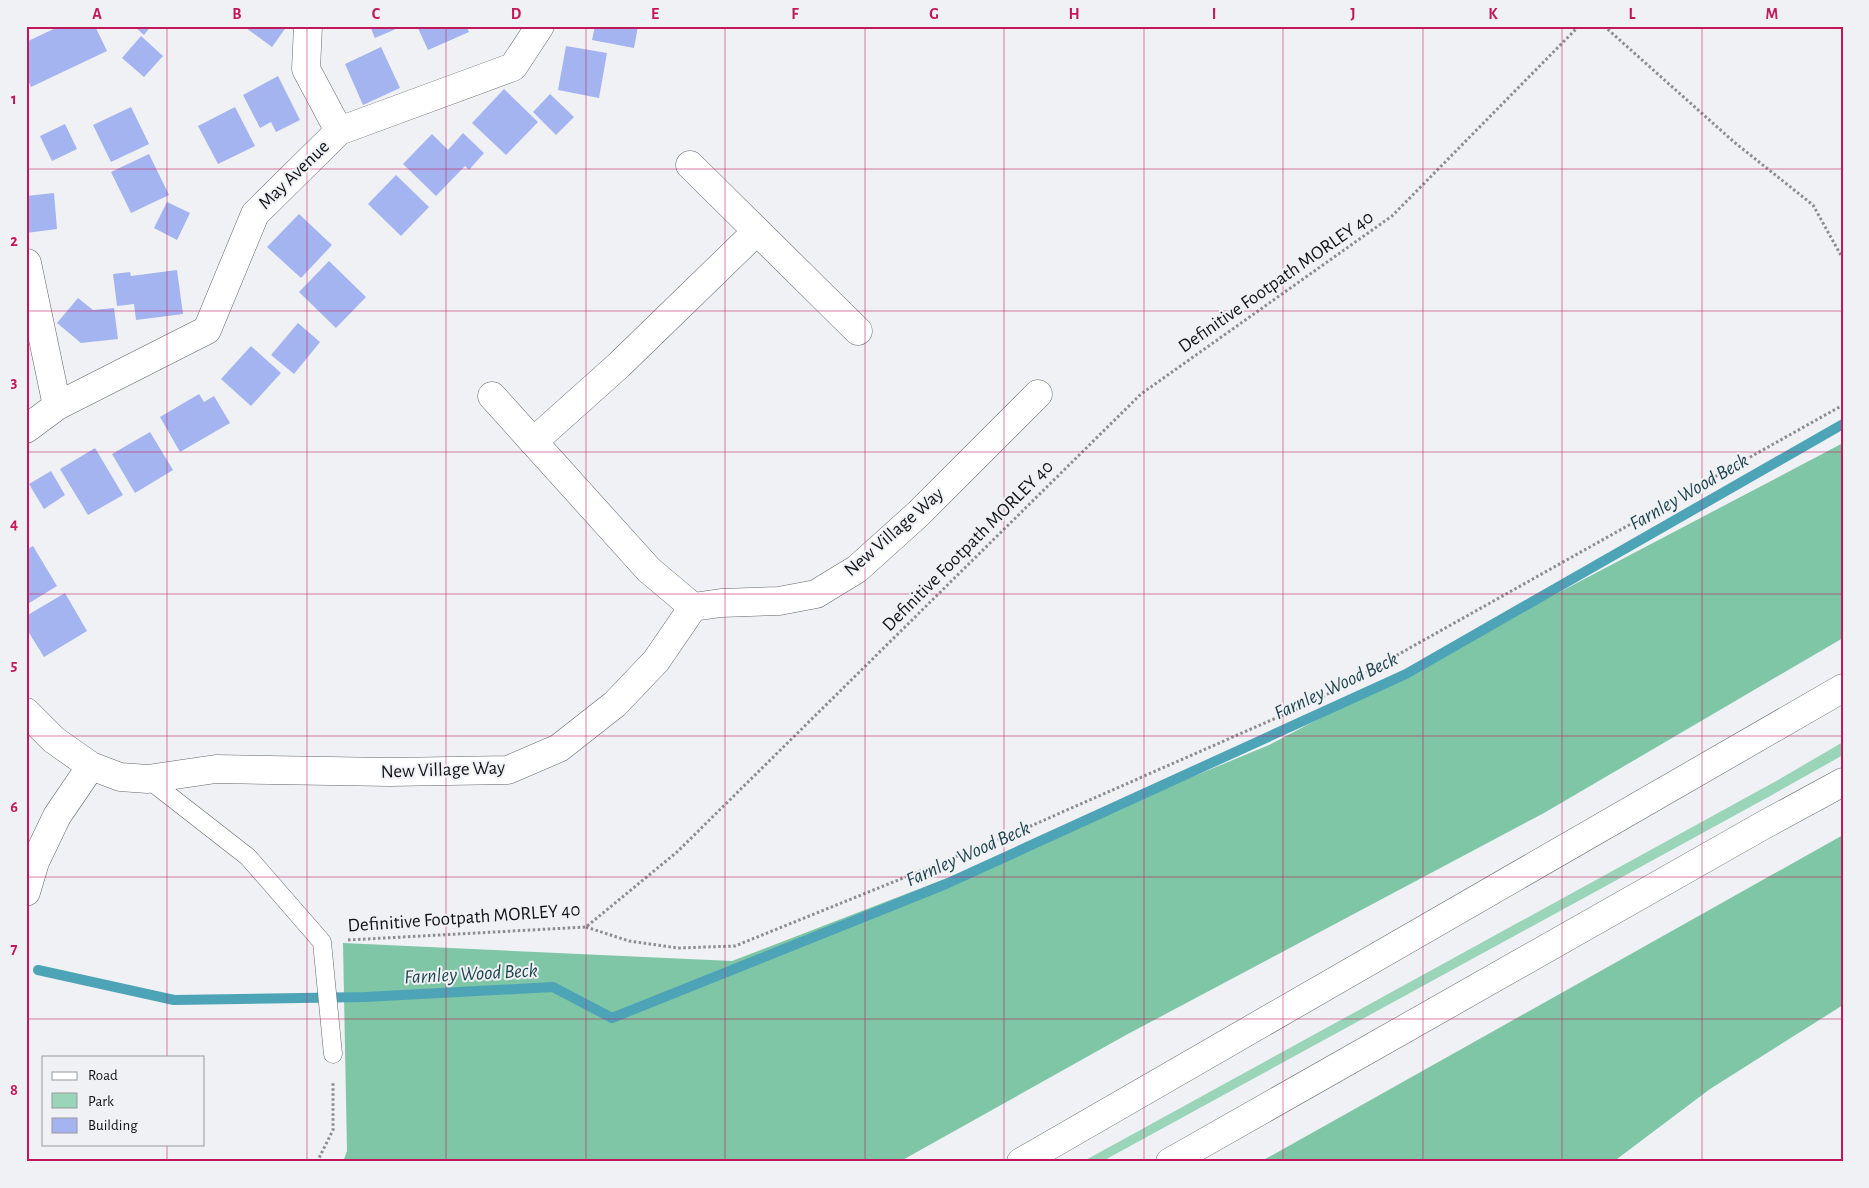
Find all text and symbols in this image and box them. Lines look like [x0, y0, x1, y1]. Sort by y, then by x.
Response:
text: A [92, 6, 102, 22]
text: B [232, 6, 242, 22]
text: C [372, 6, 381, 22]
text: D [511, 6, 522, 22]
text: E [651, 6, 659, 22]
text: F [791, 6, 799, 22]
text: G [929, 6, 939, 22]
text: H [1068, 6, 1080, 22]
text: I [1212, 6, 1216, 22]
text: J [1350, 6, 1356, 22]
text: K [1488, 6, 1498, 22]
text: L [1629, 6, 1636, 22]
text: M [1766, 6, 1778, 22]
text: 1 [11, 91, 17, 107]
street label: May Avenue [255, 137, 333, 213]
street label: Definitive Footpath MORLEY 40 [1175, 207, 1377, 357]
text: 2 [10, 233, 18, 249]
text: 3 [11, 374, 18, 390]
water label: Farnley Wood Beck [1626, 450, 1752, 534]
street label: Definitive Footpath MORLEY 40 [879, 457, 1057, 635]
street label: New Village Way [841, 484, 947, 580]
text: 4 [10, 516, 18, 532]
water label: Farnley Wood Beck [1271, 649, 1401, 723]
text: 5 [11, 657, 18, 673]
street label: New Village Way [380, 758, 506, 782]
text: 6 [10, 799, 18, 815]
water label: Farnley Wood Beck [903, 818, 1033, 890]
street label: Definitive Footpath MORLEY 40 [347, 900, 581, 936]
text: 7 [11, 941, 18, 957]
water label: Farnley Wood Beck [404, 961, 538, 987]
legend [42, 1056, 205, 1146]
text: Road [88, 1068, 118, 1083]
text: 8 [10, 1082, 18, 1098]
text: Park [88, 1094, 114, 1109]
text: Building [88, 1118, 138, 1133]

